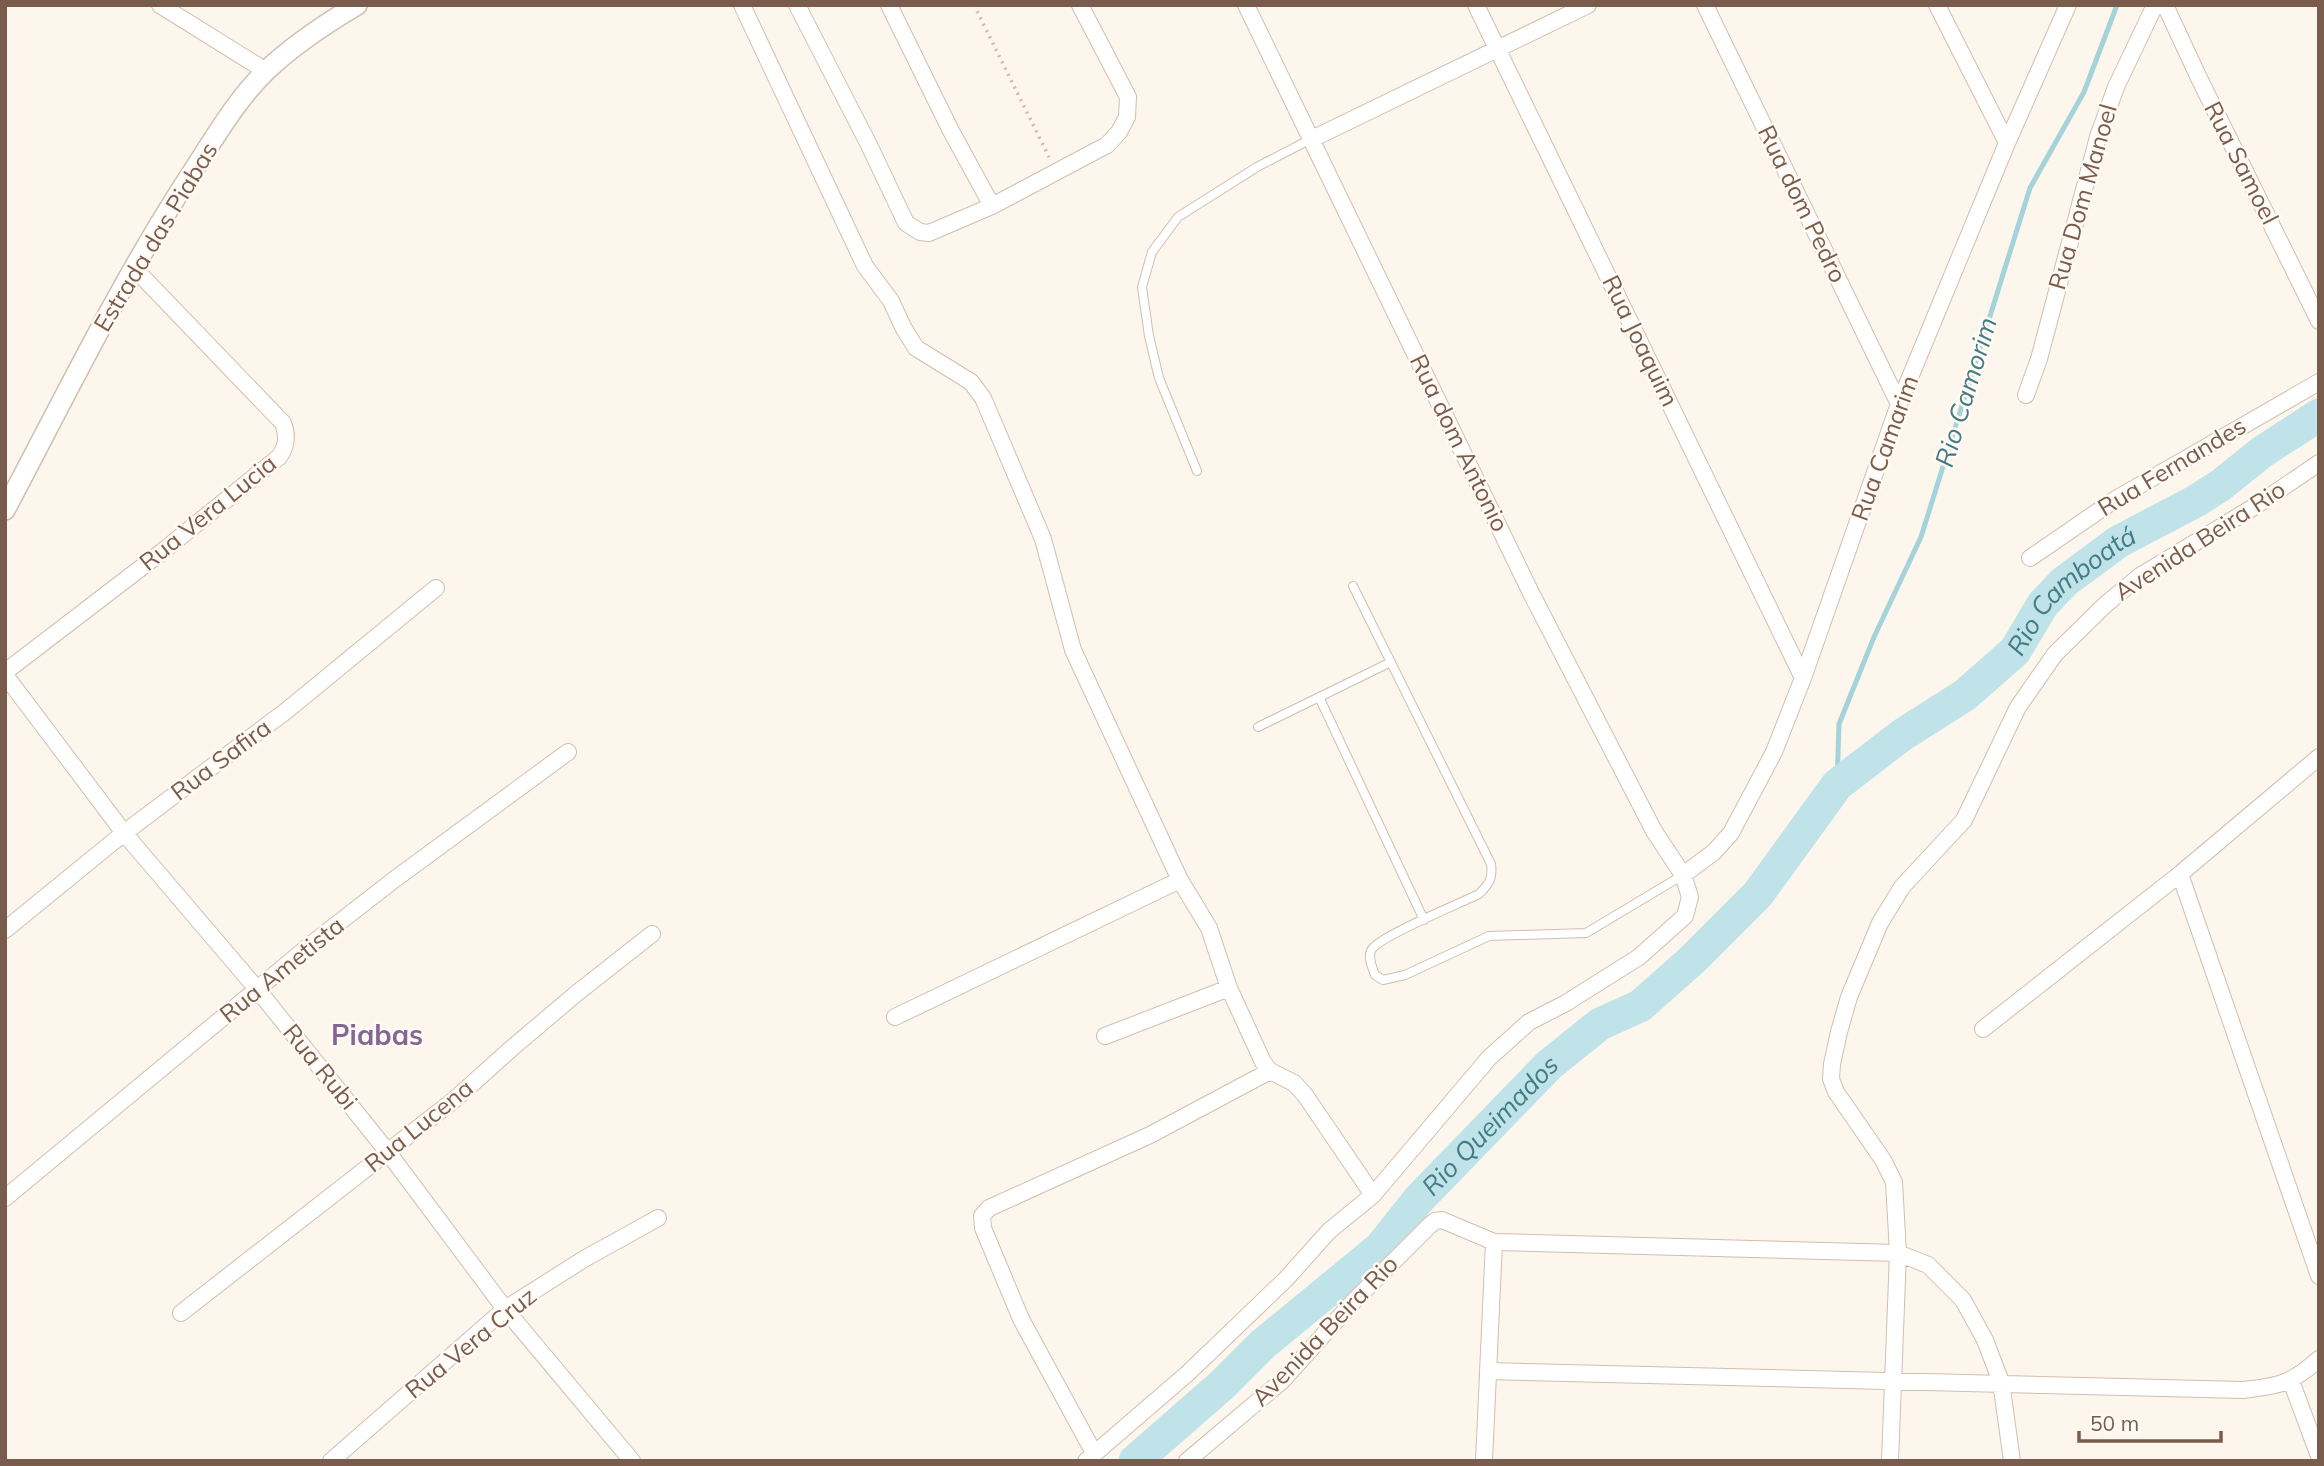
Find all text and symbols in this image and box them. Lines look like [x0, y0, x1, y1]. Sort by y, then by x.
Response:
street label: Rua Samoel [2198, 96, 2286, 229]
street label: Rua Dom Manoel [2041, 100, 2123, 293]
street label: Rua dom Pedro [1752, 120, 1854, 287]
street label: Estrada das Piabas [87, 136, 224, 337]
street label: Rua Joaquim [1596, 270, 1686, 411]
water label: Rio Camorim [1927, 313, 2004, 471]
street label: Rua dom Antonio [1404, 349, 1516, 536]
street label: Rua Camarim [1844, 371, 1924, 524]
street label: Rua Fernandes [2092, 410, 2251, 522]
street label: Rua Vera Lucia [133, 448, 282, 577]
street label: Avenida Beira Rio [2108, 474, 2291, 607]
water label: Rio Camboatá [1999, 519, 2141, 661]
street label: Rua Safira [165, 712, 276, 806]
street label: Rua Ametista [213, 910, 350, 1029]
street label: Rua Rubi [277, 1017, 364, 1115]
district label: Piabas [331, 1017, 423, 1052]
water label: Rio Queimados [1414, 1047, 1565, 1202]
street label: Rua Lucena [358, 1072, 479, 1178]
street label: Avenida Beira Rio [1245, 1249, 1404, 1412]
street label: Rua Vera Cruz [399, 1280, 542, 1404]
scale bar [2079, 1400, 2221, 1444]
text: 50 m [2090, 1410, 2139, 1436]

